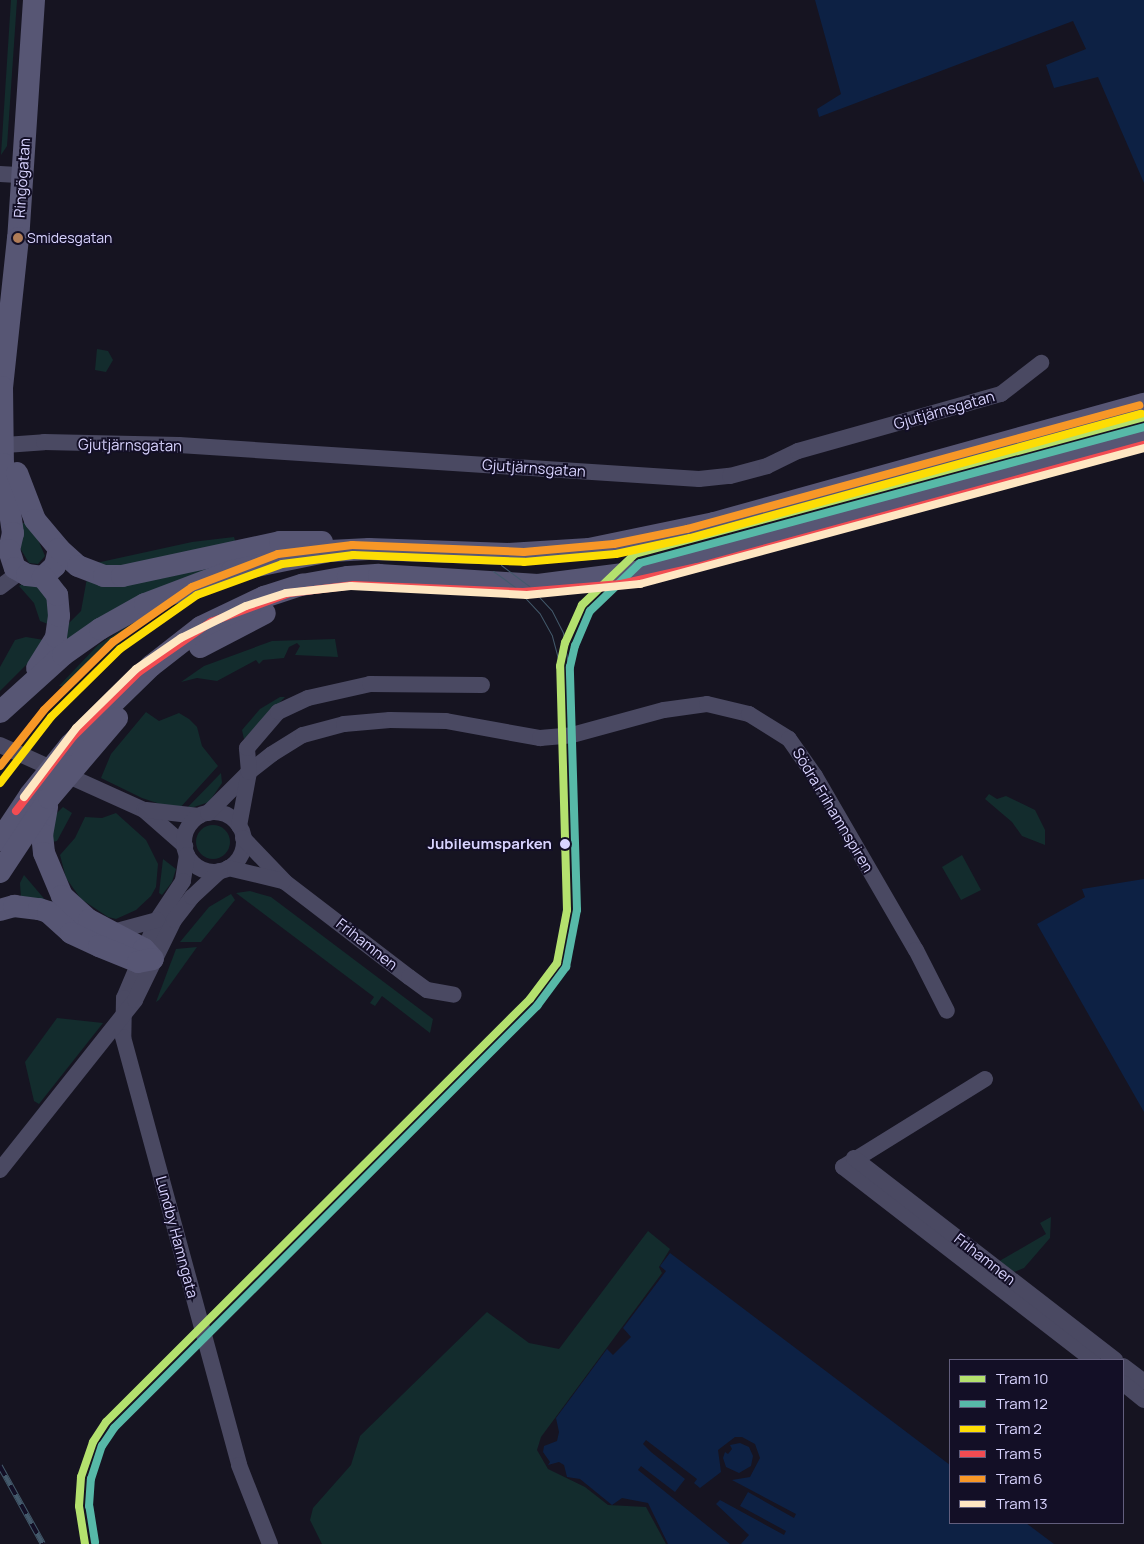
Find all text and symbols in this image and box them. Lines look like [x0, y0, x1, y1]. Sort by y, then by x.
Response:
street label: Ringögatan [10, 137, 34, 219]
place label: Smidesgatan [27, 230, 112, 246]
marker: Smidesgatan [13, 233, 23, 243]
street label: Gjutjärnsgatan [892, 387, 996, 433]
street label: Gjutjärnsgatan [78, 435, 182, 455]
street label: Gjutjärnsgatan [482, 455, 586, 481]
street label: Södra Frihamnspiren [789, 745, 877, 875]
place label: Jubileumsparken [427, 835, 552, 853]
marker: Jubileumsparken [556, 835, 574, 853]
street label: Frihamnen [333, 915, 401, 973]
street label: Lundby Hamngata [152, 1174, 202, 1300]
street label: Frihamnen [951, 1230, 1019, 1288]
legend [949, 1359, 1124, 1524]
text: Tram 10 [996, 1368, 1048, 1389]
text: Tram 12 [996, 1393, 1048, 1414]
text: Tram 2 [996, 1418, 1042, 1439]
text: Tram 5 [996, 1443, 1042, 1464]
text: Tram 6 [996, 1468, 1043, 1489]
text: Tram 13 [996, 1493, 1048, 1514]

